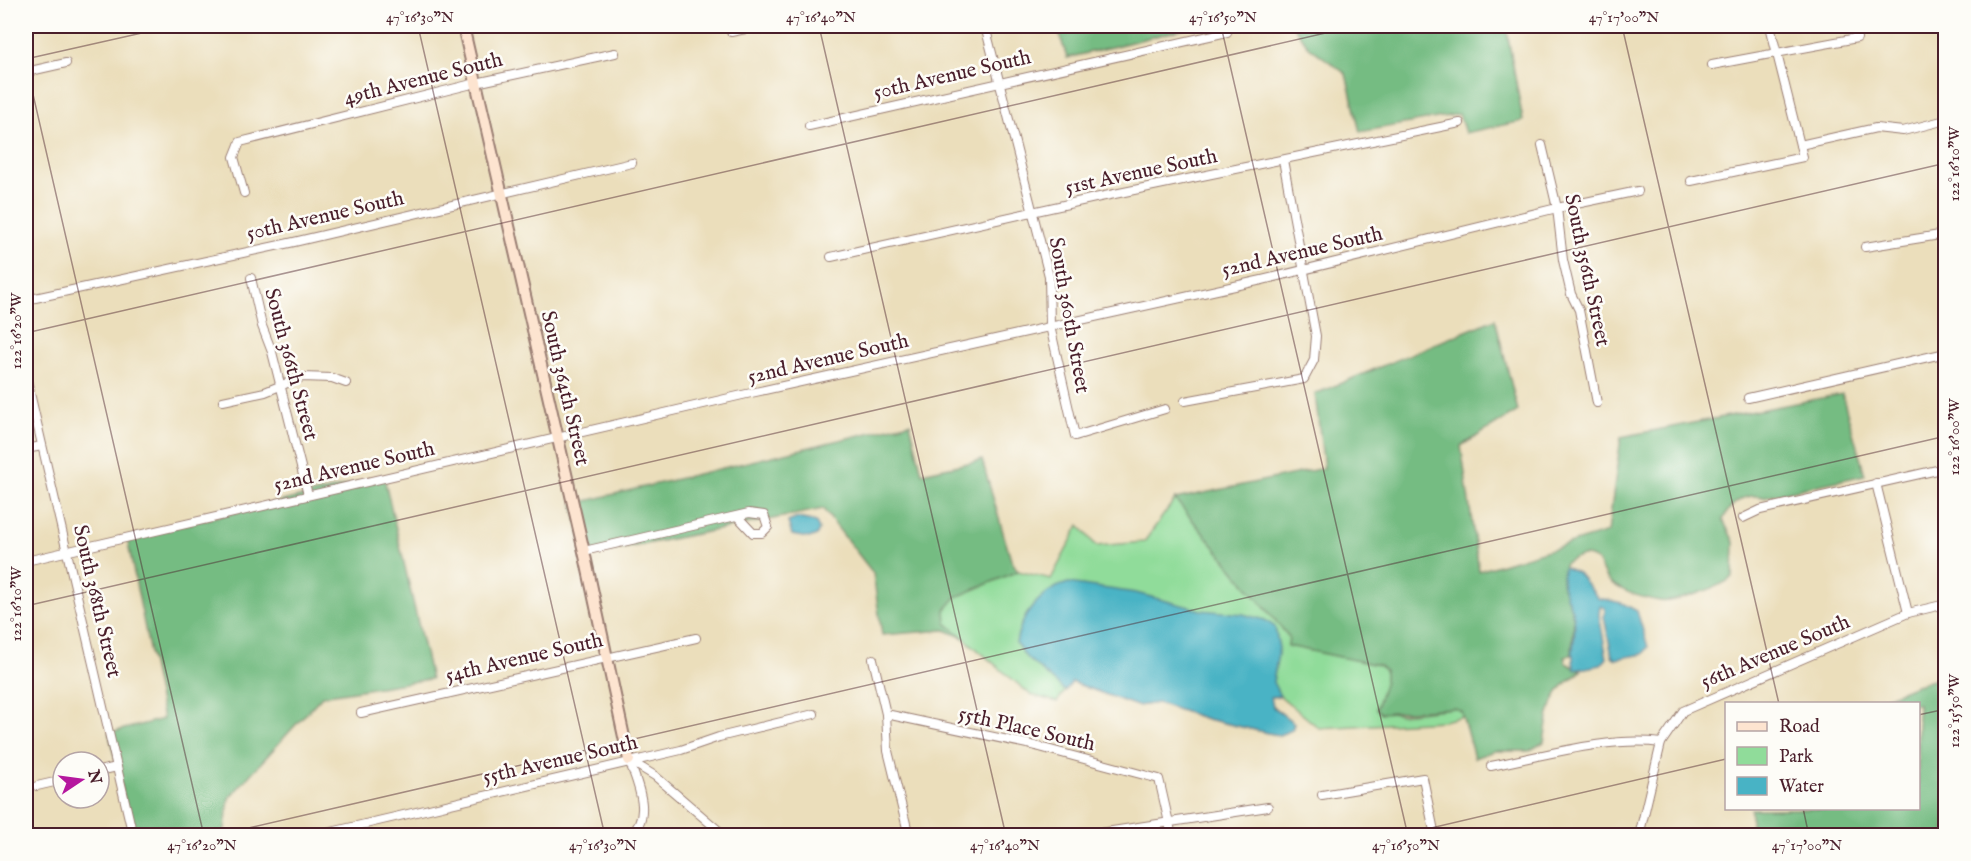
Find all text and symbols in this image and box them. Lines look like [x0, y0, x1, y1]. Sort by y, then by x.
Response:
text: 47°16'30"N [386, 8, 454, 27]
text: 47°16'40"N [786, 8, 856, 27]
text: 47°16'50"N [1189, 8, 1257, 27]
text: 47°17'00"N [1589, 8, 1659, 27]
street label: 50th Avenue South [871, 44, 1034, 107]
street label: 49th Avenue South [341, 47, 505, 112]
text: 122°16'10"W [1945, 126, 1964, 202]
street label: 51st Avenue South [1063, 143, 1220, 202]
street label: 50th Avenue South [244, 185, 407, 248]
street label: South 356th Street [1557, 192, 1616, 349]
street label: 52nd Avenue South [1219, 221, 1385, 284]
street label: South 360th Street [1042, 235, 1096, 395]
street label: South 366th Street [257, 285, 324, 444]
text: 122°16'20"W [7, 292, 26, 369]
street label: South 364th Street [534, 308, 595, 468]
street label: 52nd Avenue South [745, 328, 911, 391]
text: 122°16'00"W [1945, 398, 1964, 475]
street label: 52nd Avenue South [271, 436, 437, 499]
street label: South 368th Street [66, 522, 127, 680]
text: 122°16'10"W [7, 566, 26, 642]
street label: 56th Avenue South [1697, 609, 1854, 696]
street label: 54th Avenue South [443, 627, 606, 690]
text: 122°15'50"W [1945, 673, 1964, 748]
street label: 55th Place South [956, 701, 1098, 758]
legend [1725, 702, 1920, 810]
text: Road [1779, 716, 1820, 739]
street label: 55th Avenue South [480, 730, 640, 791]
text: Park [1779, 746, 1814, 769]
north arrow [51, 750, 111, 810]
text: N [82, 767, 105, 786]
text: Water [1779, 776, 1824, 799]
text: 47°16'20"N [167, 836, 237, 855]
text: 47°16'30"N [569, 836, 637, 855]
text: 47°16'40"N [970, 836, 1040, 855]
text: 47°16'50"N [1372, 836, 1440, 855]
text: 47°17'00"N [1772, 836, 1842, 855]

